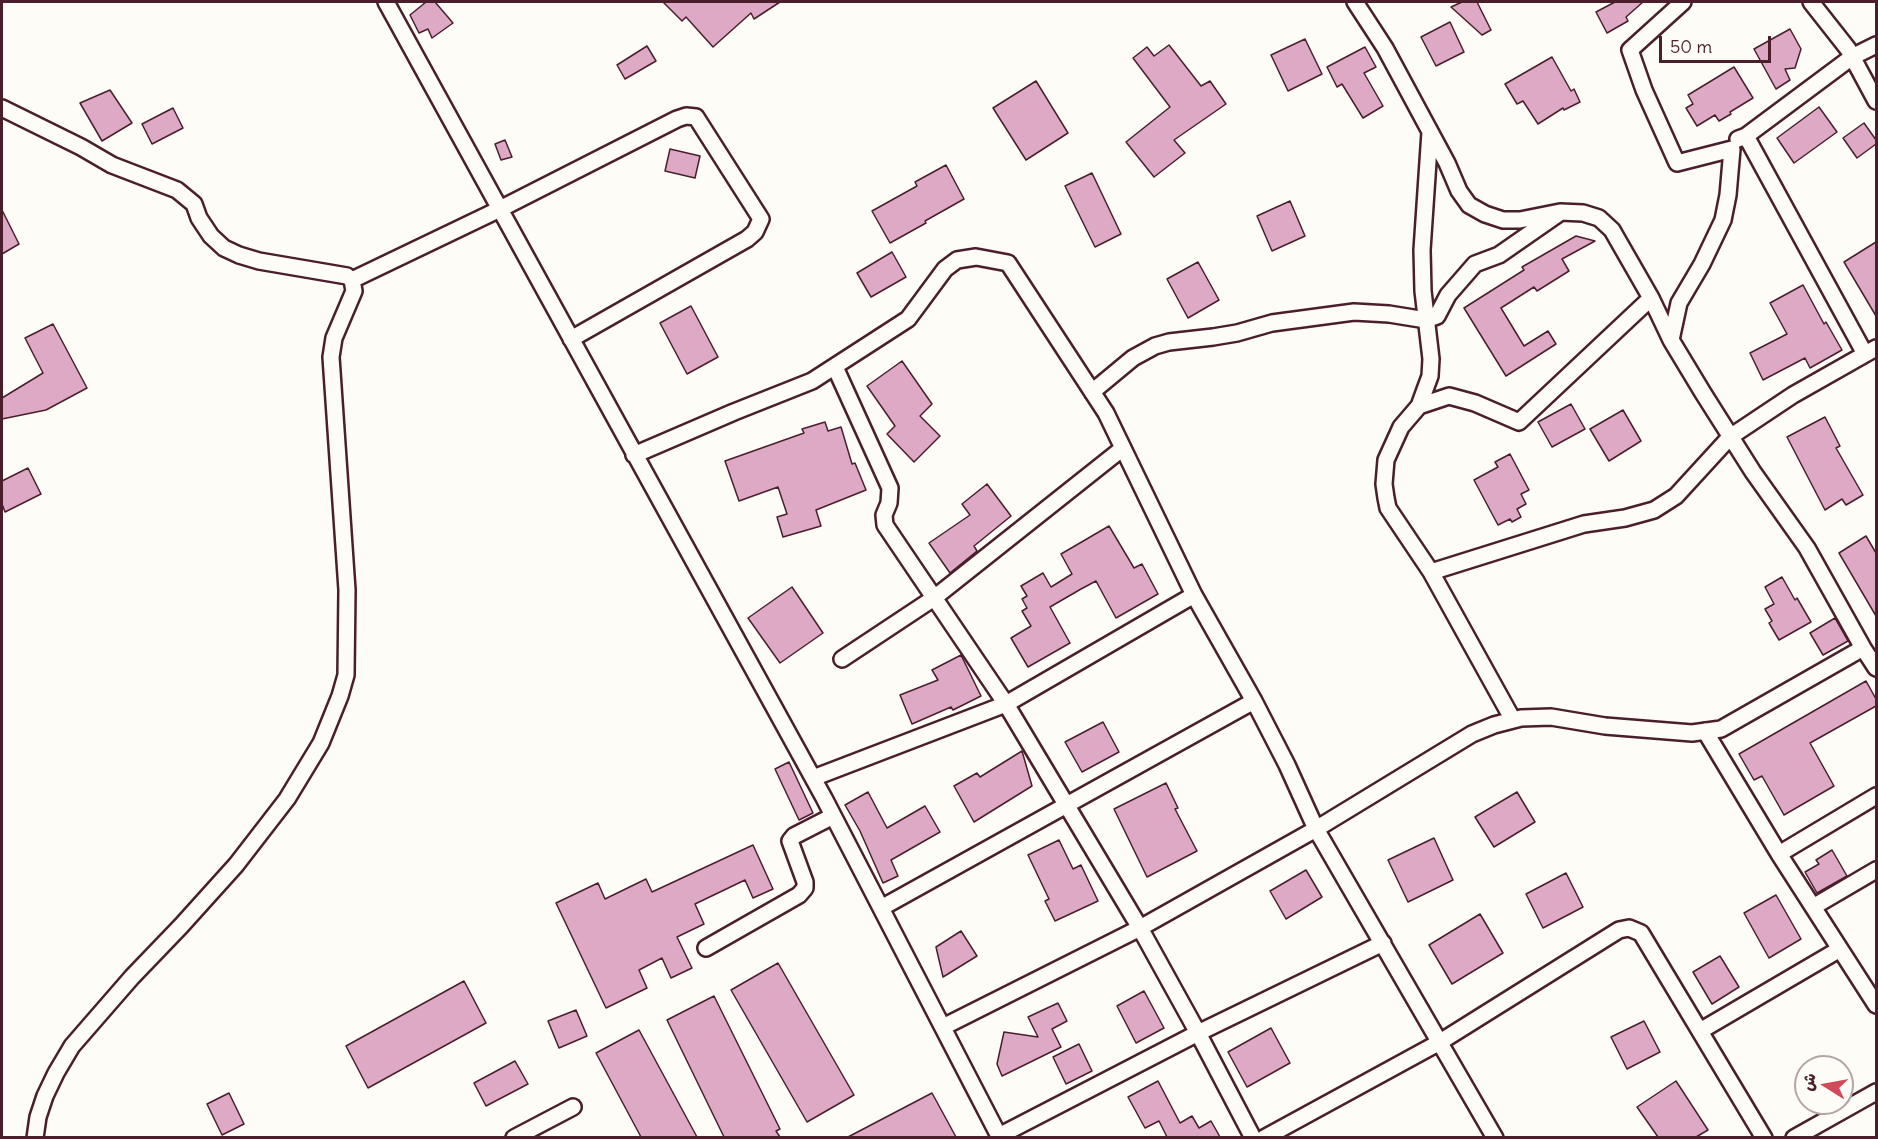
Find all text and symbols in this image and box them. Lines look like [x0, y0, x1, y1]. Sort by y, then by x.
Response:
scale bar [1662, 24, 1774, 62]
text: 50 m [1670, 35, 1712, 58]
north arrow [1794, 1055, 1854, 1115]
text: ش [1797, 1071, 1820, 1093]

